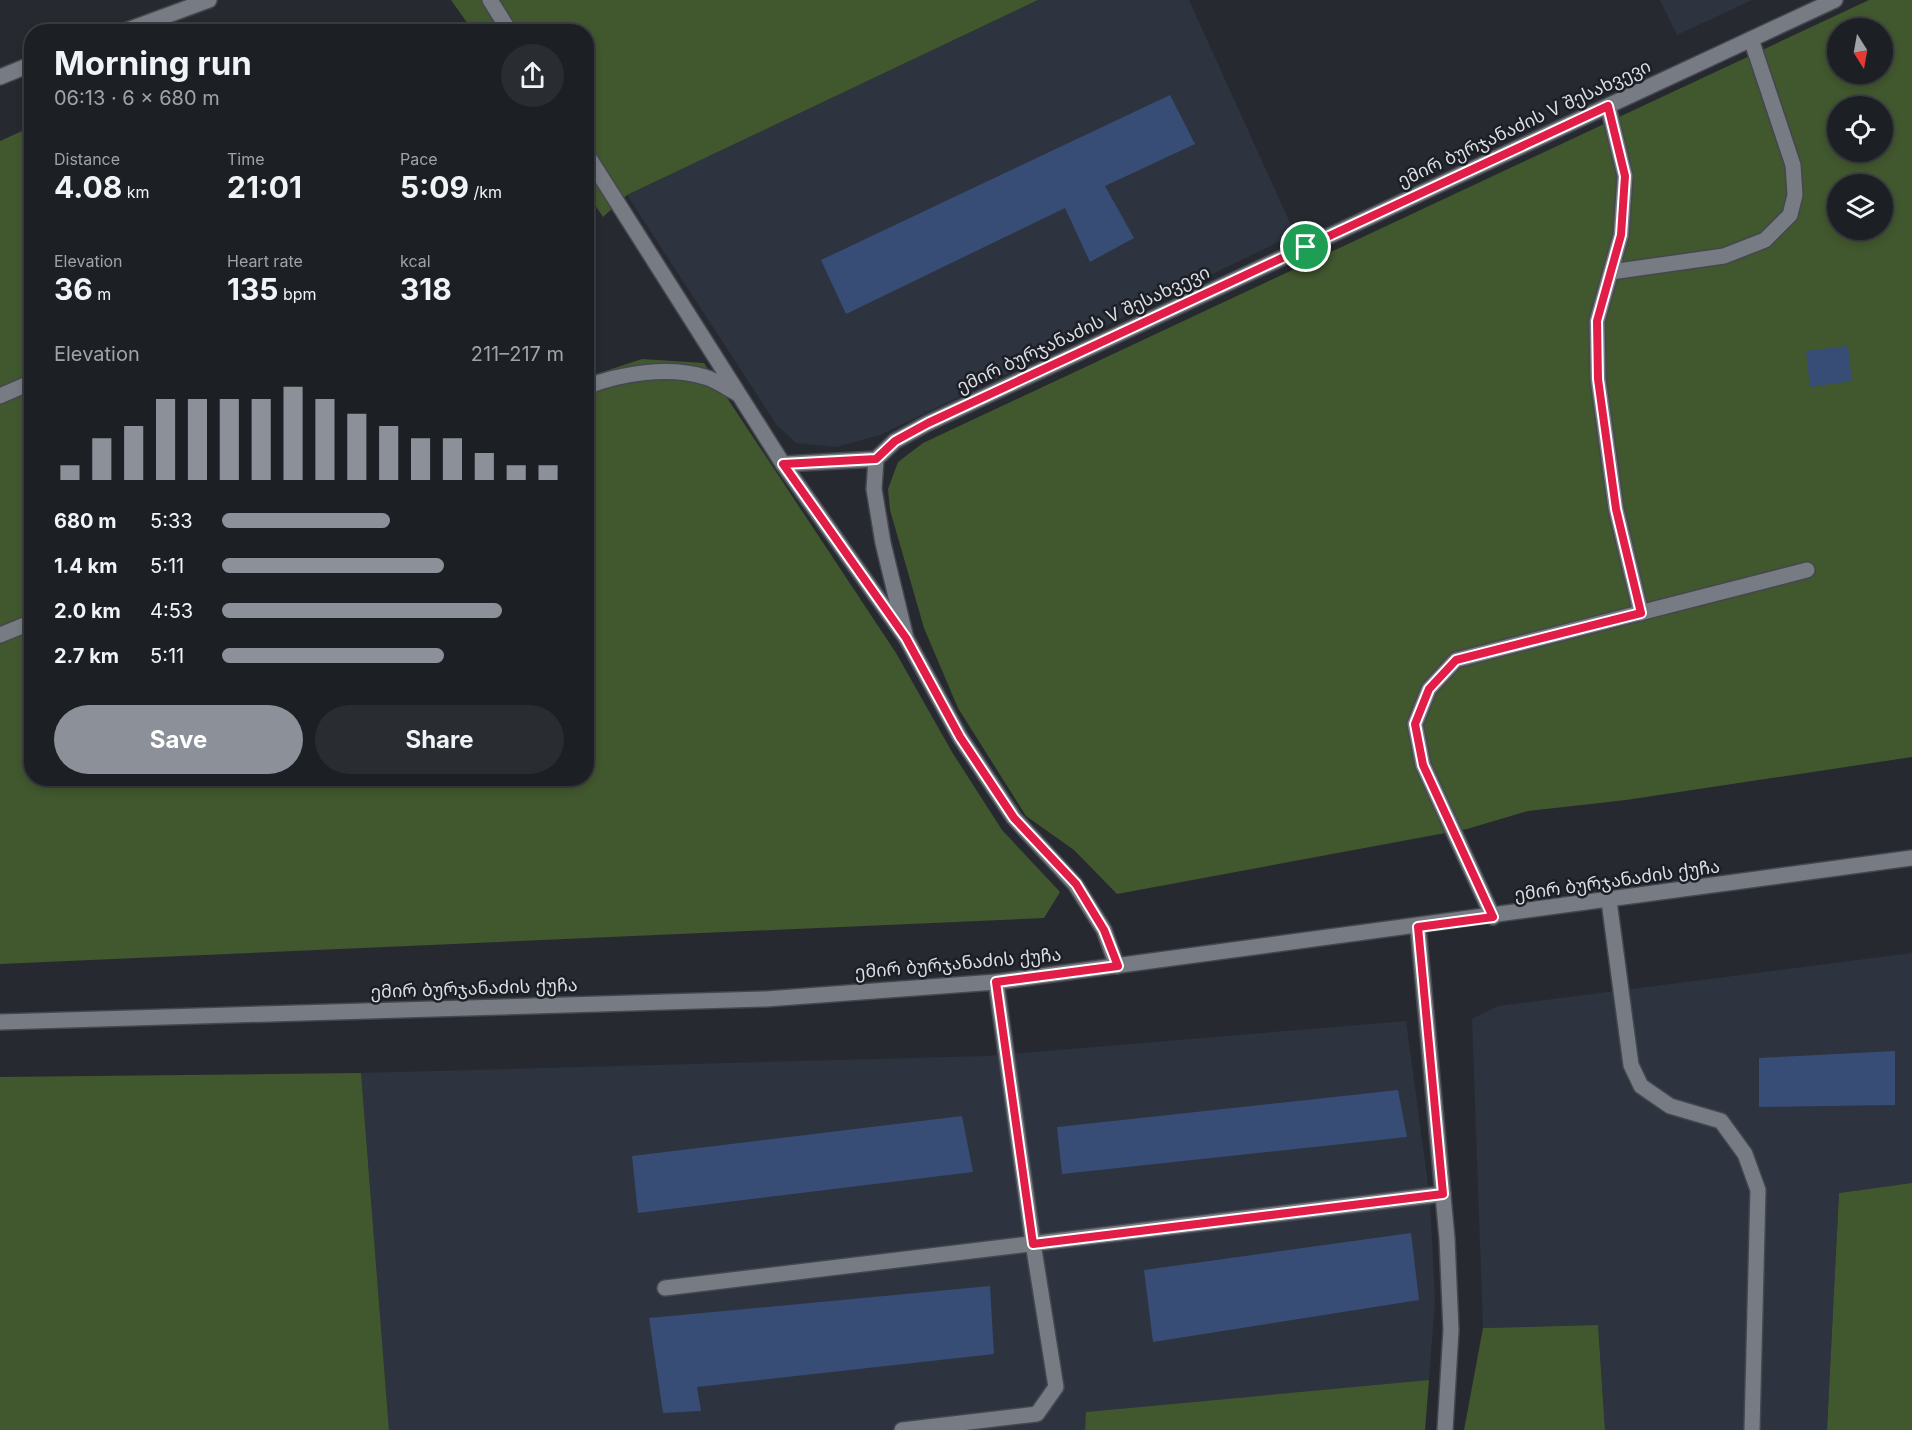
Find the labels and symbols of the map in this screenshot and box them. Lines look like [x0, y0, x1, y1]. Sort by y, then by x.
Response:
north arrow [1827, 18, 1893, 84]
street label: ემირ ბურჯანაძის V შესახვევი [1394, 55, 1654, 192]
pin [1280, 221, 1331, 272]
street label: ემირ ბურჯანაძის V შესახვევი [953, 261, 1213, 398]
street label: ემირ ბურჯანაძის ქუჩა [1513, 855, 1721, 906]
street label: ემირ ბურჯანაძის ქუჩა [854, 944, 1062, 983]
street label: ემირ ბურჯანაძის ქუჩა [370, 974, 578, 1003]

